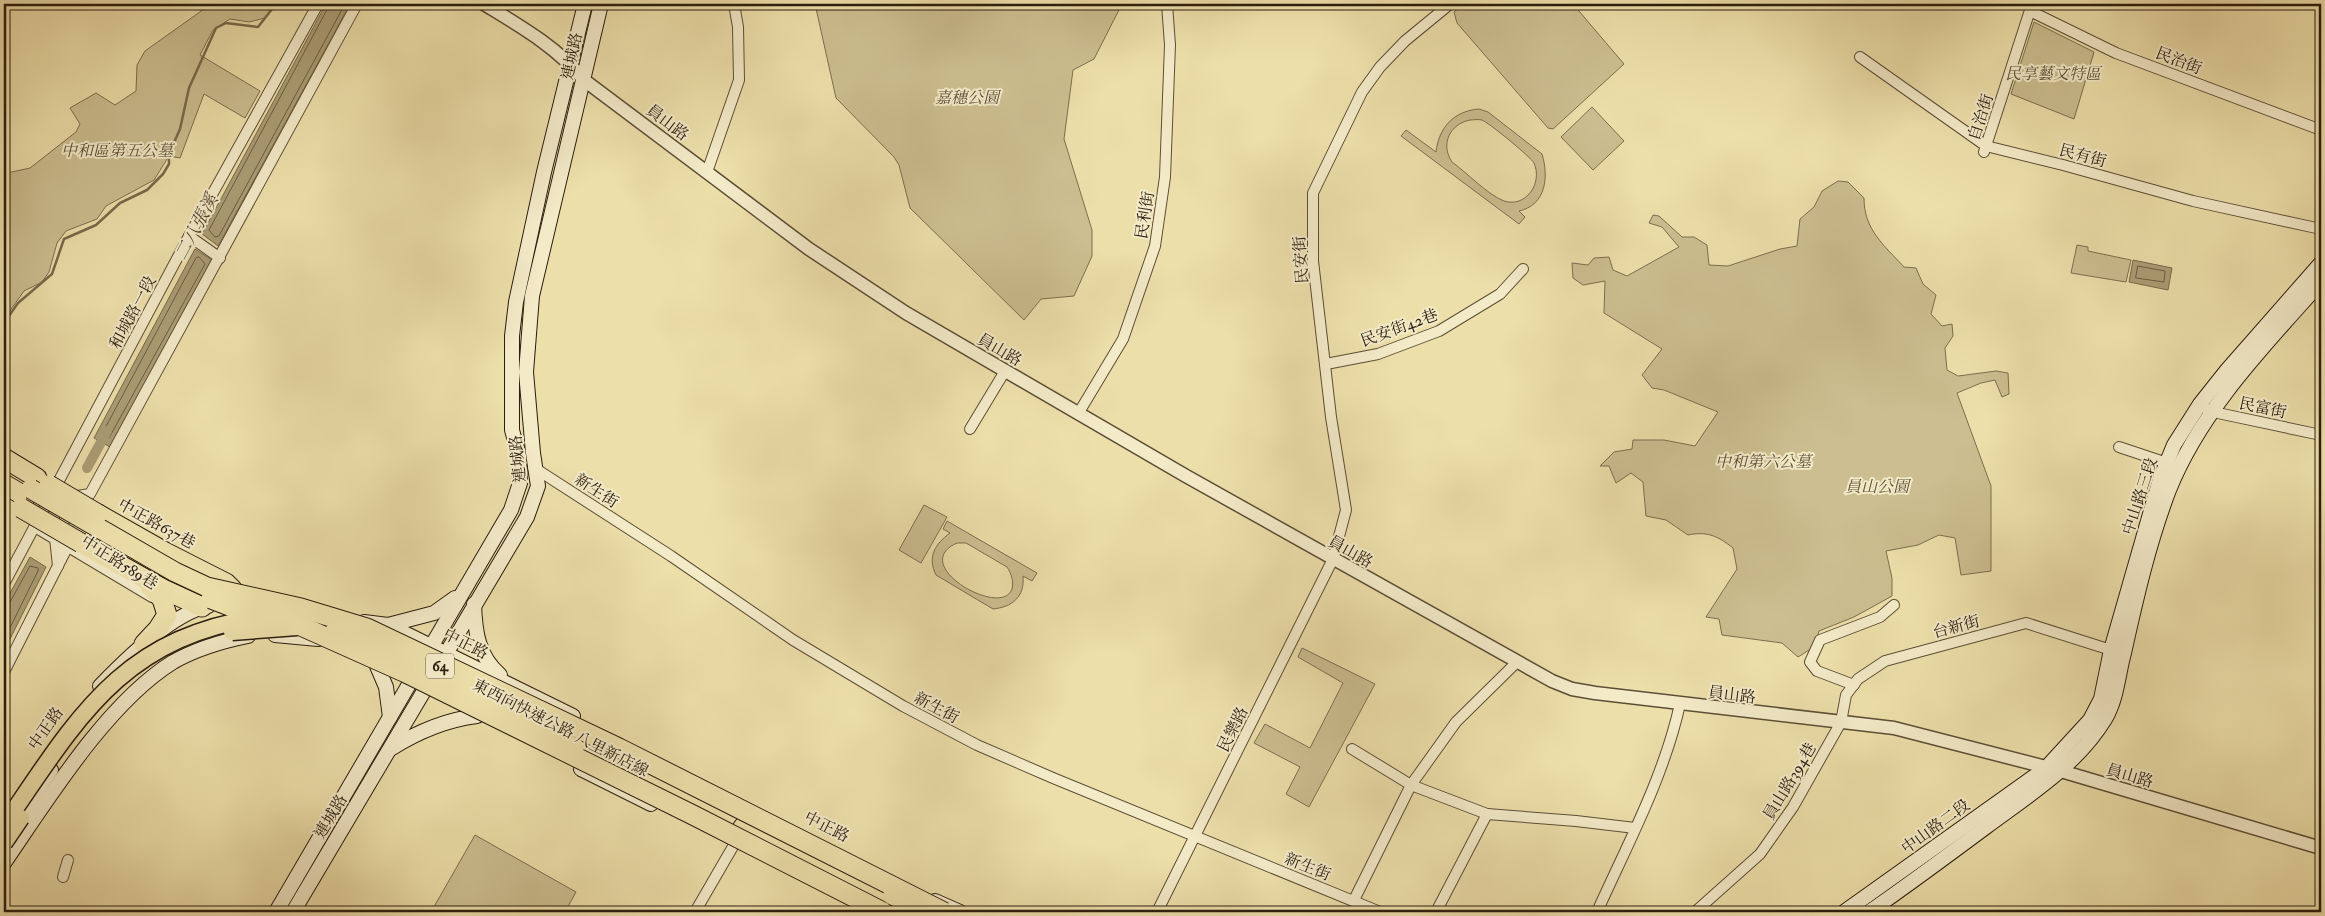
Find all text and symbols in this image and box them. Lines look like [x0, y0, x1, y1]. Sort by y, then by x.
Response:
street label: 連城路 [557, 31, 587, 82]
street label: 民治街 [2153, 43, 2205, 79]
park label: 民享藝文特區 [2005, 64, 2103, 84]
park label: 嘉穗公園 [935, 88, 1002, 108]
street label: 自治街 [1964, 91, 1998, 143]
street label: 員山路 [642, 100, 693, 145]
street label: 民有街 [2057, 140, 2109, 172]
park label: 中和區第五公墓 [61, 141, 176, 161]
water label: 二八張溪 [169, 188, 224, 264]
street label: 民利街 [1131, 190, 1159, 240]
street label: 民安街 [1289, 235, 1313, 285]
street label: 和城路一段 [105, 272, 160, 352]
street label: 民安街42巷 [1358, 305, 1441, 351]
street label: 員山路 [974, 329, 1025, 371]
street label: 民富街 [2237, 393, 2288, 423]
street label: 連城路 [506, 434, 530, 484]
park label: 中和第六公墓 [1715, 452, 1814, 472]
street label: 中山路三段 [2118, 455, 2162, 537]
street label: 新生街 [571, 469, 622, 512]
park label: 員山公園 [1845, 477, 1912, 497]
street label: 中正路637巷 [114, 494, 199, 553]
street label: 中正路589巷 [77, 531, 162, 594]
street label: 員山路 [1325, 531, 1376, 572]
street label: 台新街 [1930, 611, 1982, 643]
street label: 中正路 [440, 624, 491, 664]
road number: 64 [426, 654, 454, 678]
street label: 東西向快速公路 八里新店線 [469, 675, 652, 781]
street label: 員山路 [1707, 682, 1757, 708]
street label: 新生街 [911, 688, 962, 728]
street label: 中正路 [24, 703, 68, 754]
street label: 民樂路 [1213, 703, 1252, 755]
street label: 員山路394巷 [1759, 739, 1821, 824]
street label: 員山路 [2104, 760, 2156, 792]
street label: 連城路 [310, 791, 352, 842]
street label: 中山路二段 [1897, 795, 1974, 858]
street label: 中正路 [801, 807, 852, 847]
street label: 新生街 [1282, 849, 1334, 885]

